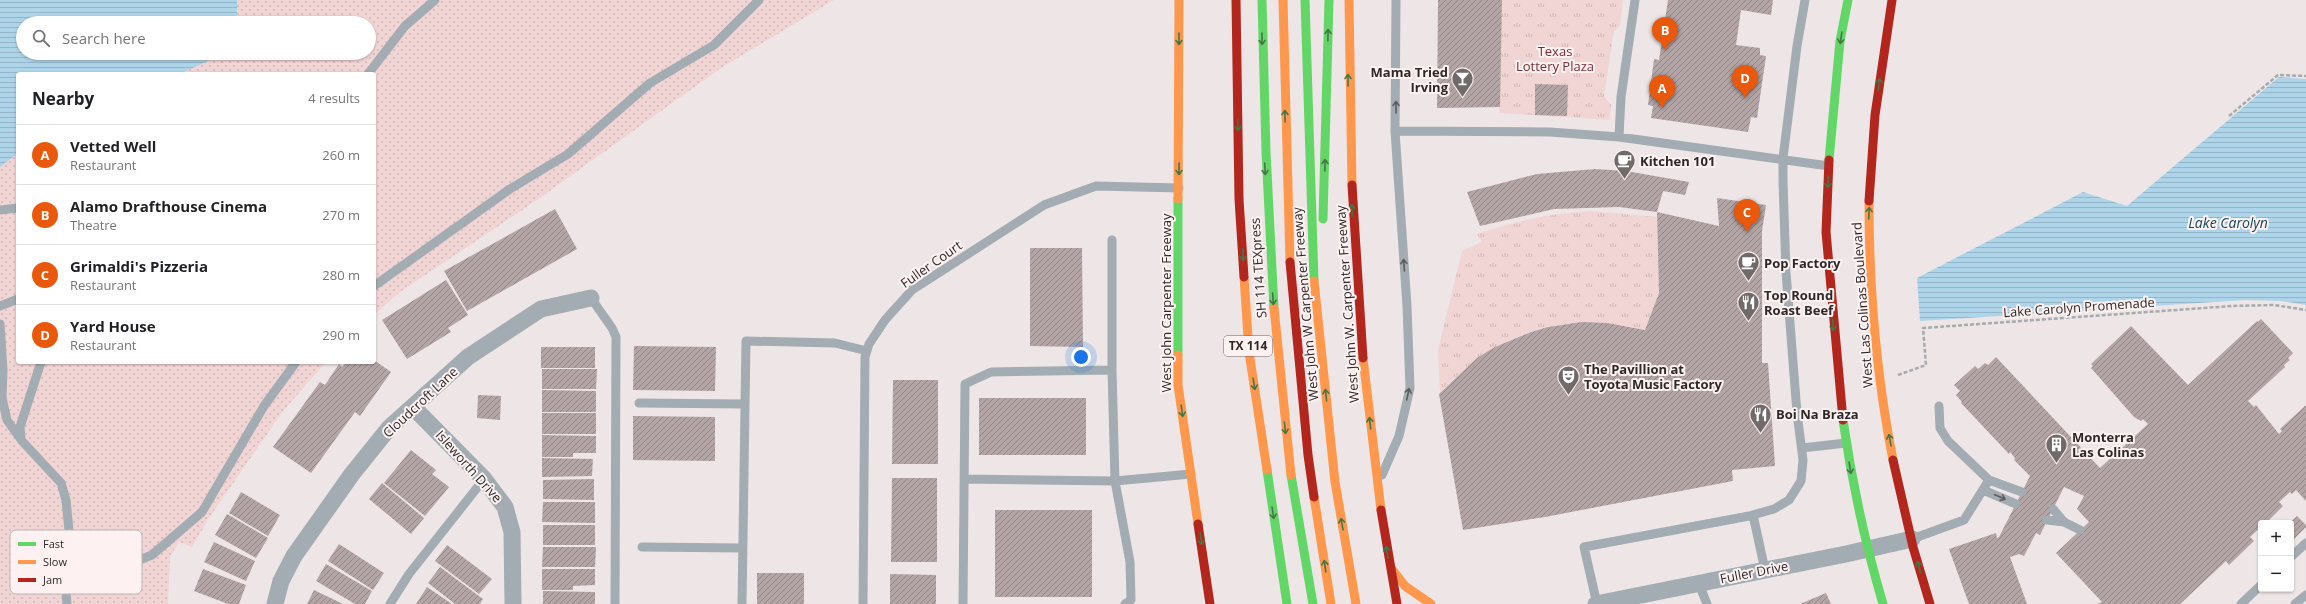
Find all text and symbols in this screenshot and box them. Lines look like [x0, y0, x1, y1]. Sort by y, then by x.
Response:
search box [16, 16, 376, 60]
pin: B [1652, 17, 1678, 50]
icon: search [30, 27, 52, 49]
text: Search here [62, 28, 146, 48]
one-way arrow [1324, 29, 1332, 42]
one-way arrow [1837, 31, 1845, 44]
one-way arrow [1175, 32, 1183, 45]
one-way arrow [1258, 32, 1266, 45]
park label: Texas Lottery Plaza [1516, 42, 1594, 75]
place label: Mama Tried Irving [1371, 63, 1449, 96]
pin: D [1732, 65, 1758, 98]
bar icon: Mama Tried Irving [1450, 66, 1476, 99]
one-way arrow [1344, 74, 1352, 87]
pin: A [1649, 75, 1675, 108]
one-way arrow [1875, 78, 1883, 91]
text: Nearby [32, 87, 94, 110]
text: 4 results [308, 89, 360, 107]
one-way arrow [1392, 101, 1400, 114]
one-way arrow [1282, 110, 1289, 123]
one-way arrow [1234, 118, 1242, 131]
text: Vetted Well [70, 136, 156, 156]
text: A [41, 146, 49, 164]
text: 260 m [322, 146, 360, 164]
cafe icon: Kitchen 101 [1611, 148, 1637, 181]
place label: Kitchen 101 [1640, 152, 1715, 170]
text: Restaurant [70, 156, 137, 174]
one-way arrow [1321, 159, 1328, 172]
one-way arrow [1175, 162, 1183, 175]
one-way arrow [1262, 162, 1269, 175]
one-way arrow [1824, 175, 1832, 188]
text: Alamo Drafthouse Cinema [70, 196, 267, 216]
pin: C [1734, 199, 1760, 232]
street label: West John W. Carpenter Freeway [1331, 204, 1363, 403]
one-way arrow [1348, 204, 1356, 217]
text: B [41, 206, 49, 224]
text: 270 m [322, 206, 360, 224]
street label: West John W Carpenter Freeway [1288, 206, 1322, 402]
one-way arrow [1865, 207, 1873, 220]
street label: West John Carpenter Freeway [1157, 213, 1175, 393]
water label: Lake Carolyn [2188, 213, 2268, 232]
text: Theatre [70, 216, 117, 234]
street label: SH 114 TEXpress [1246, 217, 1270, 319]
street label: West Las Colinas Boulevard [1847, 221, 1877, 389]
street label: Fuller Court [897, 236, 966, 292]
one-way arrow [1239, 248, 1246, 261]
cafe icon: Pop Factory [1735, 250, 1761, 283]
place label: Pop Factory [1764, 254, 1841, 272]
text: Grimaldi's Pizzeria [70, 256, 208, 276]
one-way arrow [1401, 259, 1408, 272]
text: C [41, 266, 49, 284]
text: 280 m [322, 266, 360, 284]
text: Restaurant [70, 276, 137, 294]
place label: Top Round Roast Beef [1764, 286, 1834, 319]
restaurant icon: Top Round Roast Beef [1736, 289, 1762, 322]
one-way arrow [1270, 292, 1277, 305]
street label: Lake Carolyn Promenade [2003, 293, 2155, 321]
text: Yard House [70, 316, 156, 336]
one-way arrow [1829, 318, 1836, 331]
text: D [40, 326, 50, 344]
text: 290 m [322, 326, 360, 344]
text: Restaurant [70, 336, 137, 354]
road number: TX 114 [1224, 336, 1272, 356]
your location [1071, 347, 1091, 367]
place label: The Pavillion at Toyota Music Factory [1584, 360, 1722, 393]
street label: Cloudcroft Lane [379, 363, 461, 441]
theatre icon: The Pavillion at Toyota Music Factory [1555, 363, 1581, 396]
one-way arrow [1250, 378, 1258, 391]
one-way arrow [1405, 388, 1413, 401]
one-way arrow [1322, 389, 1330, 402]
restaurant icon: Boi Na Braza [1748, 401, 1774, 434]
one-way arrow [1178, 404, 1186, 417]
place label: Boi Na Braza [1776, 405, 1859, 423]
one-way arrow [1366, 417, 1374, 430]
one-way arrow [1281, 421, 1288, 434]
street label: Isleworth Drive [432, 426, 506, 506]
place label: Monterra Las Colinas [2072, 428, 2144, 461]
building icon: Monterra Las Colinas [2044, 431, 2070, 464]
one-way arrow [1885, 434, 1893, 447]
one-way arrow [1846, 461, 1854, 474]
one-way arrow [1993, 494, 2005, 501]
one-way arrow [1269, 506, 1277, 519]
one-way arrow [1338, 518, 1346, 531]
map controls [2258, 520, 2294, 592]
button: + [2258, 520, 2294, 556]
legend [10, 530, 142, 594]
one-way arrow [1197, 532, 1205, 545]
text: Fast [43, 536, 64, 551]
one-way arrow [1383, 546, 1391, 559]
text: Slow [43, 554, 67, 569]
button: − [2258, 556, 2294, 592]
street label: Fuller Drive [1718, 557, 1790, 587]
one-way arrow [1321, 560, 1329, 573]
one-way arrow [1914, 561, 1922, 574]
text: Jam [42, 572, 62, 587]

